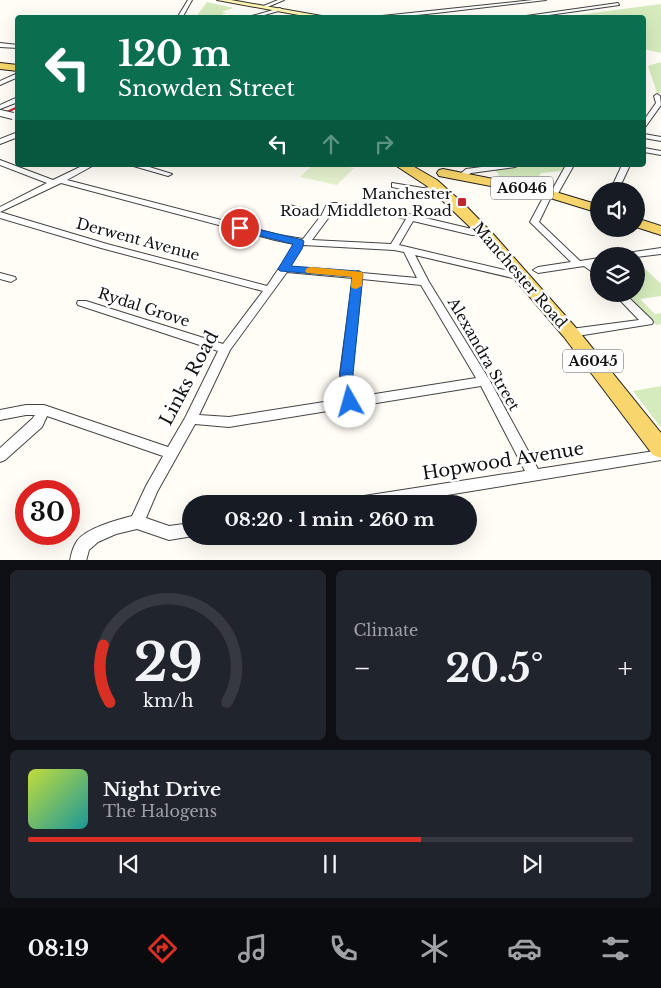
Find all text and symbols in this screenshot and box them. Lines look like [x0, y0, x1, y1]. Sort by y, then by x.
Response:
text: 120 m [118, 32, 231, 75]
icon: left [35, 35, 100, 100]
text: Snowden Street [118, 75, 295, 102]
icon: left [264, 130, 292, 158]
icon: ahead [317, 130, 345, 158]
icon: right [370, 130, 398, 158]
road number: A6046 [491, 177, 553, 200]
map controls [590, 182, 645, 302]
button: sound [590, 182, 645, 237]
place label: Manchester Road/Middleton Road [280, 184, 453, 220]
marker: Manchester Road/Middleton Road [456, 196, 468, 208]
pin [219, 207, 261, 249]
street label: Derwent Avenue [74, 213, 202, 265]
icon: arrive [226, 214, 254, 242]
street label: Manchester Road [469, 218, 571, 332]
button: layers [590, 247, 645, 302]
street label: Rydal Grove [96, 283, 192, 331]
street label: Alexandra Street [443, 293, 524, 414]
street label: Links Road [155, 327, 223, 429]
road number: A6045 [563, 350, 623, 372]
position arrow [323, 375, 375, 427]
street label: Hopwood Avenue [421, 437, 585, 485]
speed limit sign: 30 [15, 480, 80, 545]
text: 08:20 · 1 min · 260 m [224, 508, 435, 531]
text: Climate [354, 620, 418, 640]
text: 29 [133, 631, 202, 695]
text: 20.5° [446, 645, 543, 692]
text: − [354, 651, 371, 686]
text: + [618, 651, 633, 686]
text: km/h [142, 690, 193, 712]
text: Night Drive [103, 778, 221, 801]
text: The Halogens [103, 801, 217, 821]
icon: previous [115, 850, 143, 878]
icon: pause [316, 850, 344, 878]
icon: next [518, 850, 546, 878]
icon: directions [145, 931, 180, 966]
icon: music [235, 931, 270, 966]
icon: phone [326, 931, 361, 966]
icon: climate [417, 931, 452, 966]
icon: car [507, 931, 542, 966]
icon: filters [598, 931, 633, 966]
text: 08:19 [28, 935, 89, 962]

